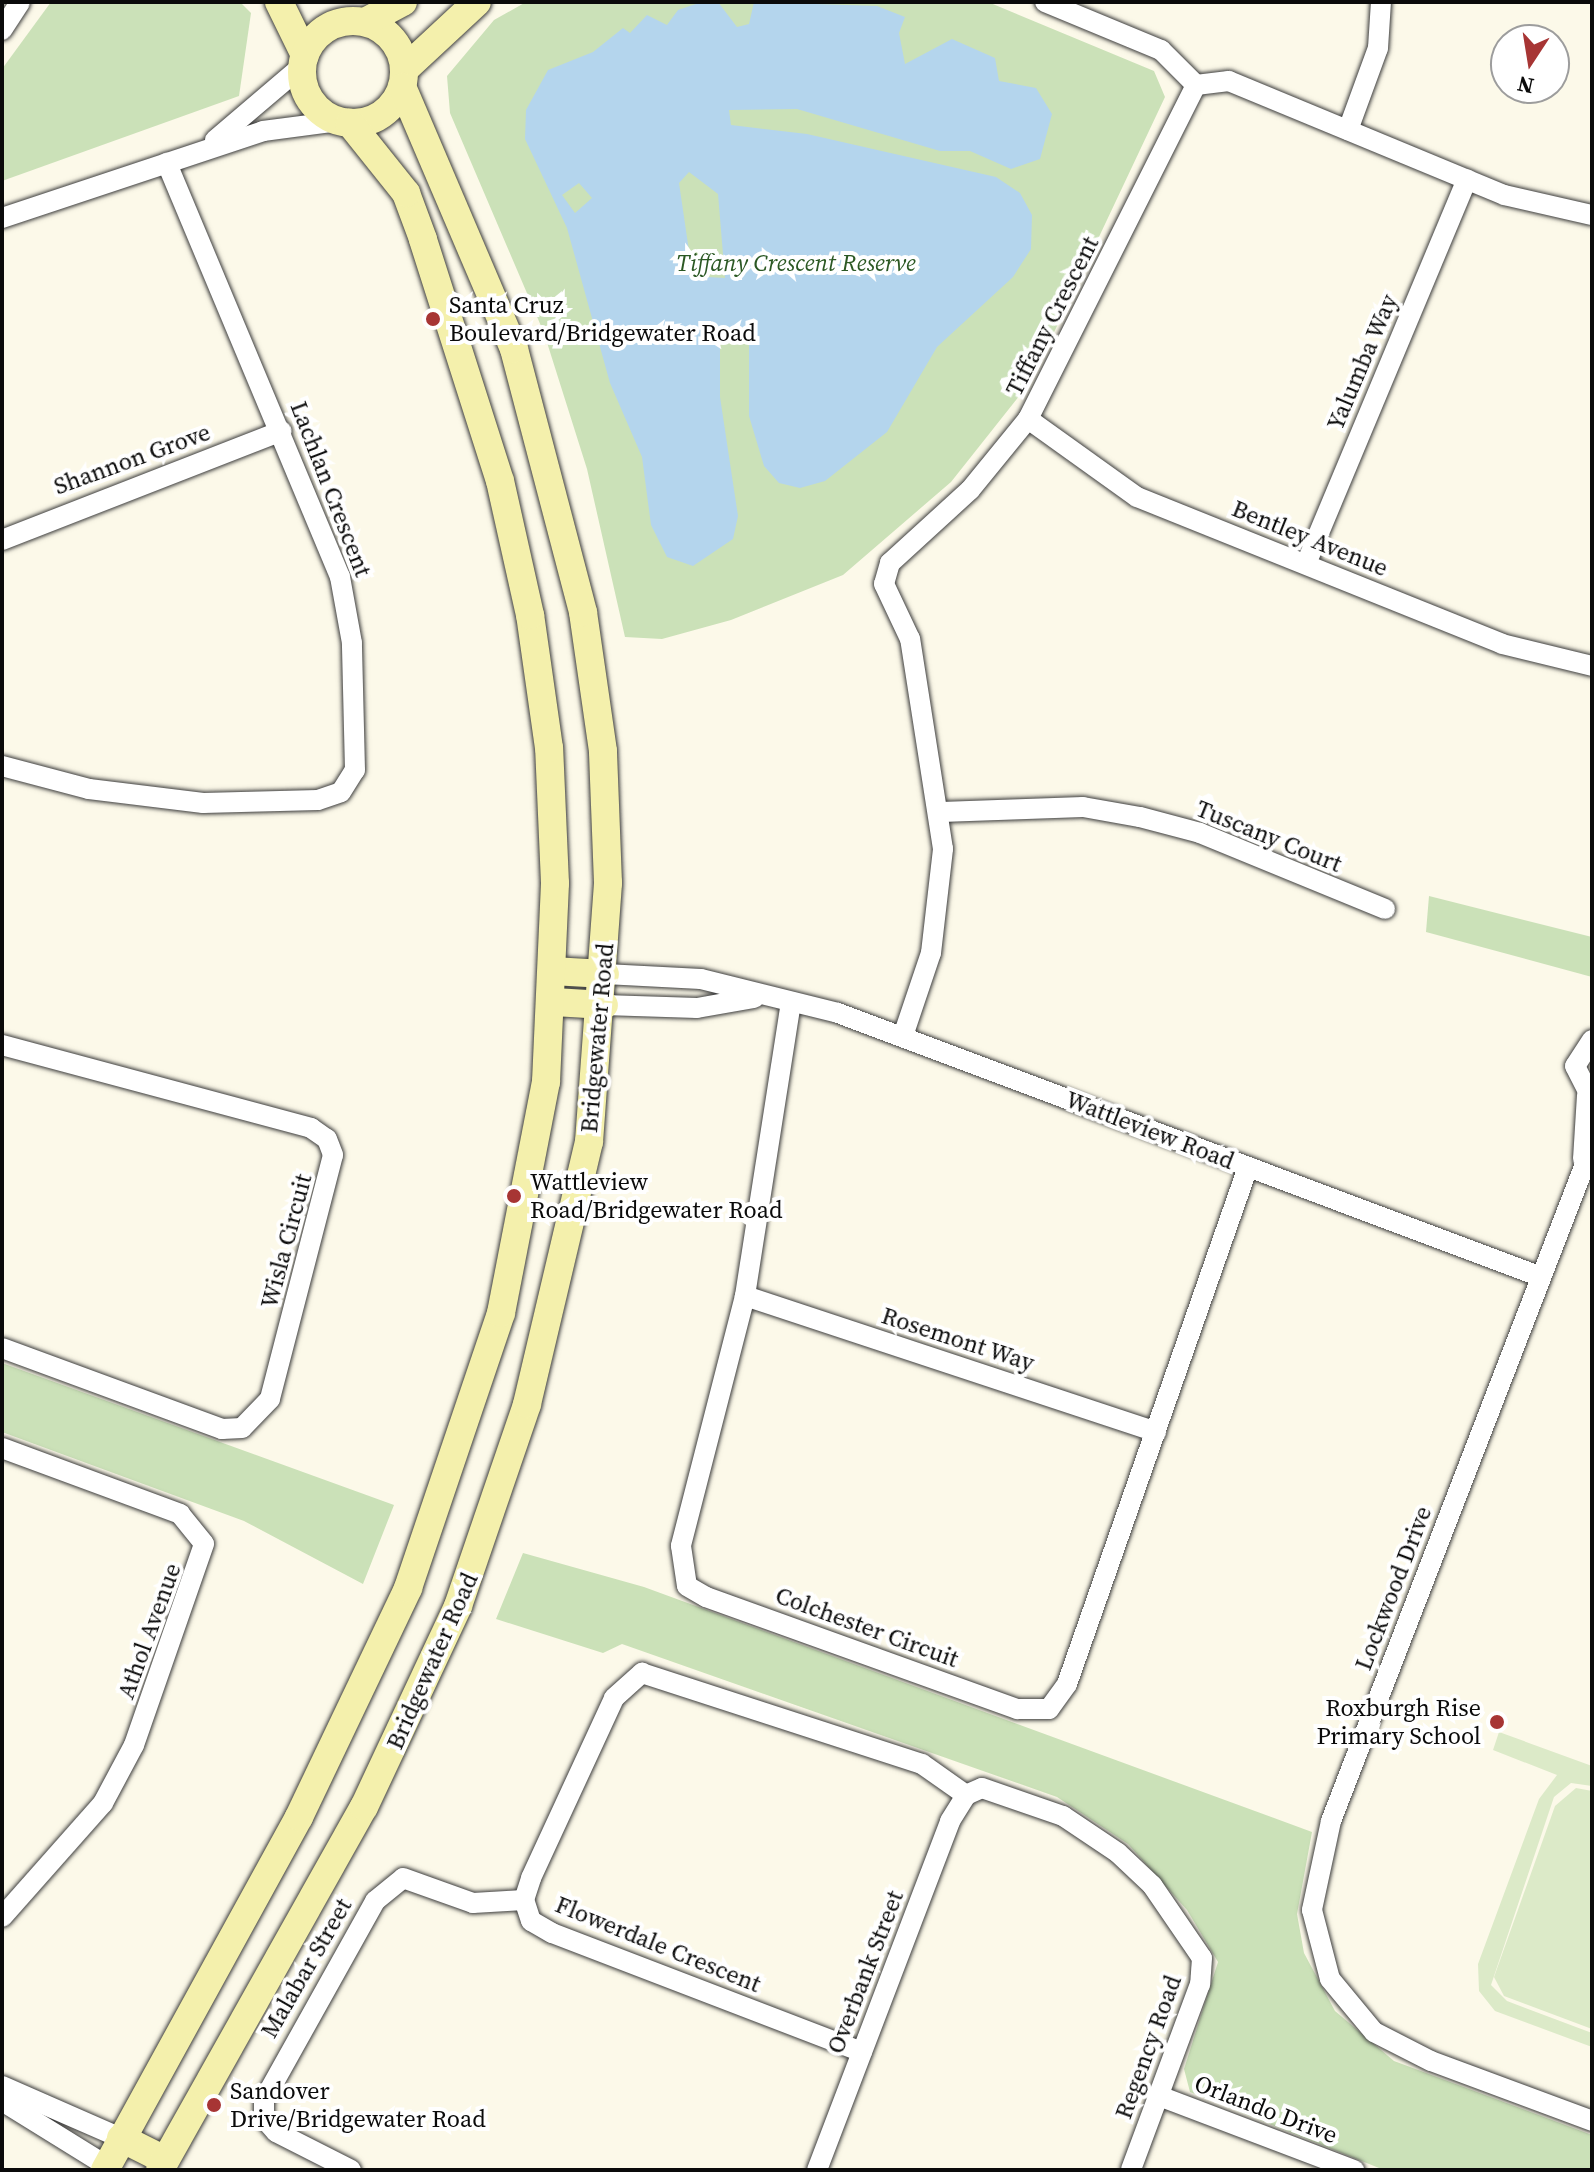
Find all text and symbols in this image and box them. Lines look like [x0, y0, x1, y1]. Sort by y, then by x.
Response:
north arrow [1490, 24, 1570, 104]
text: N [1514, 69, 1536, 102]
street label: Tiffany Crescent [999, 231, 1105, 401]
park label: Tiffany Crescent Reserve [676, 249, 916, 277]
street label: Yalumba Way [1320, 289, 1404, 435]
place label: Santa Cruz Boulevard/Bridgewater Road [449, 291, 756, 347]
marker: Santa Cruz Boulevard/Bridgewater Road [424, 310, 442, 328]
street label: Lachlan Crescent [284, 397, 378, 581]
street label: Shannon Grove [50, 417, 214, 501]
street label: Bentley Avenue [1228, 494, 1392, 582]
street label: Tuscany Court [1192, 794, 1346, 878]
street label: Bridgewater Road [574, 942, 620, 1134]
street label: Wattleview Road [1062, 1085, 1238, 1175]
place label: Wattleview Road/Bridgewater Road [530, 1168, 783, 1224]
street label: Wisla Circuit [254, 1171, 318, 1311]
marker: Wattleview Road/Bridgewater Road [505, 1187, 523, 1205]
street label: Rosemont Way [878, 1301, 1038, 1377]
street label: Lockwood Drive [1348, 1502, 1438, 1674]
street label: Athol Avenue [111, 1559, 187, 1703]
street label: Bridgewater Road [380, 1568, 484, 1754]
street label: Colchester Circuit [772, 1581, 962, 1673]
place label: Roxburgh Rise Primary School [1316, 1694, 1481, 1750]
marker: Roxburgh Rise Primary School [1488, 1713, 1506, 1731]
street label: Overbank Street [821, 1887, 909, 2057]
street label: Flowerdale Crescent [551, 1890, 765, 1998]
street label: Malabar Street [254, 1893, 358, 2043]
street label: Regency Road [1109, 1971, 1187, 2123]
street label: Orlando Drive [1191, 2069, 1341, 2149]
place label: Sandover Drive/Bridgewater Road [230, 2077, 486, 2133]
marker: Sandover Drive/Bridgewater Road [205, 2096, 223, 2114]

